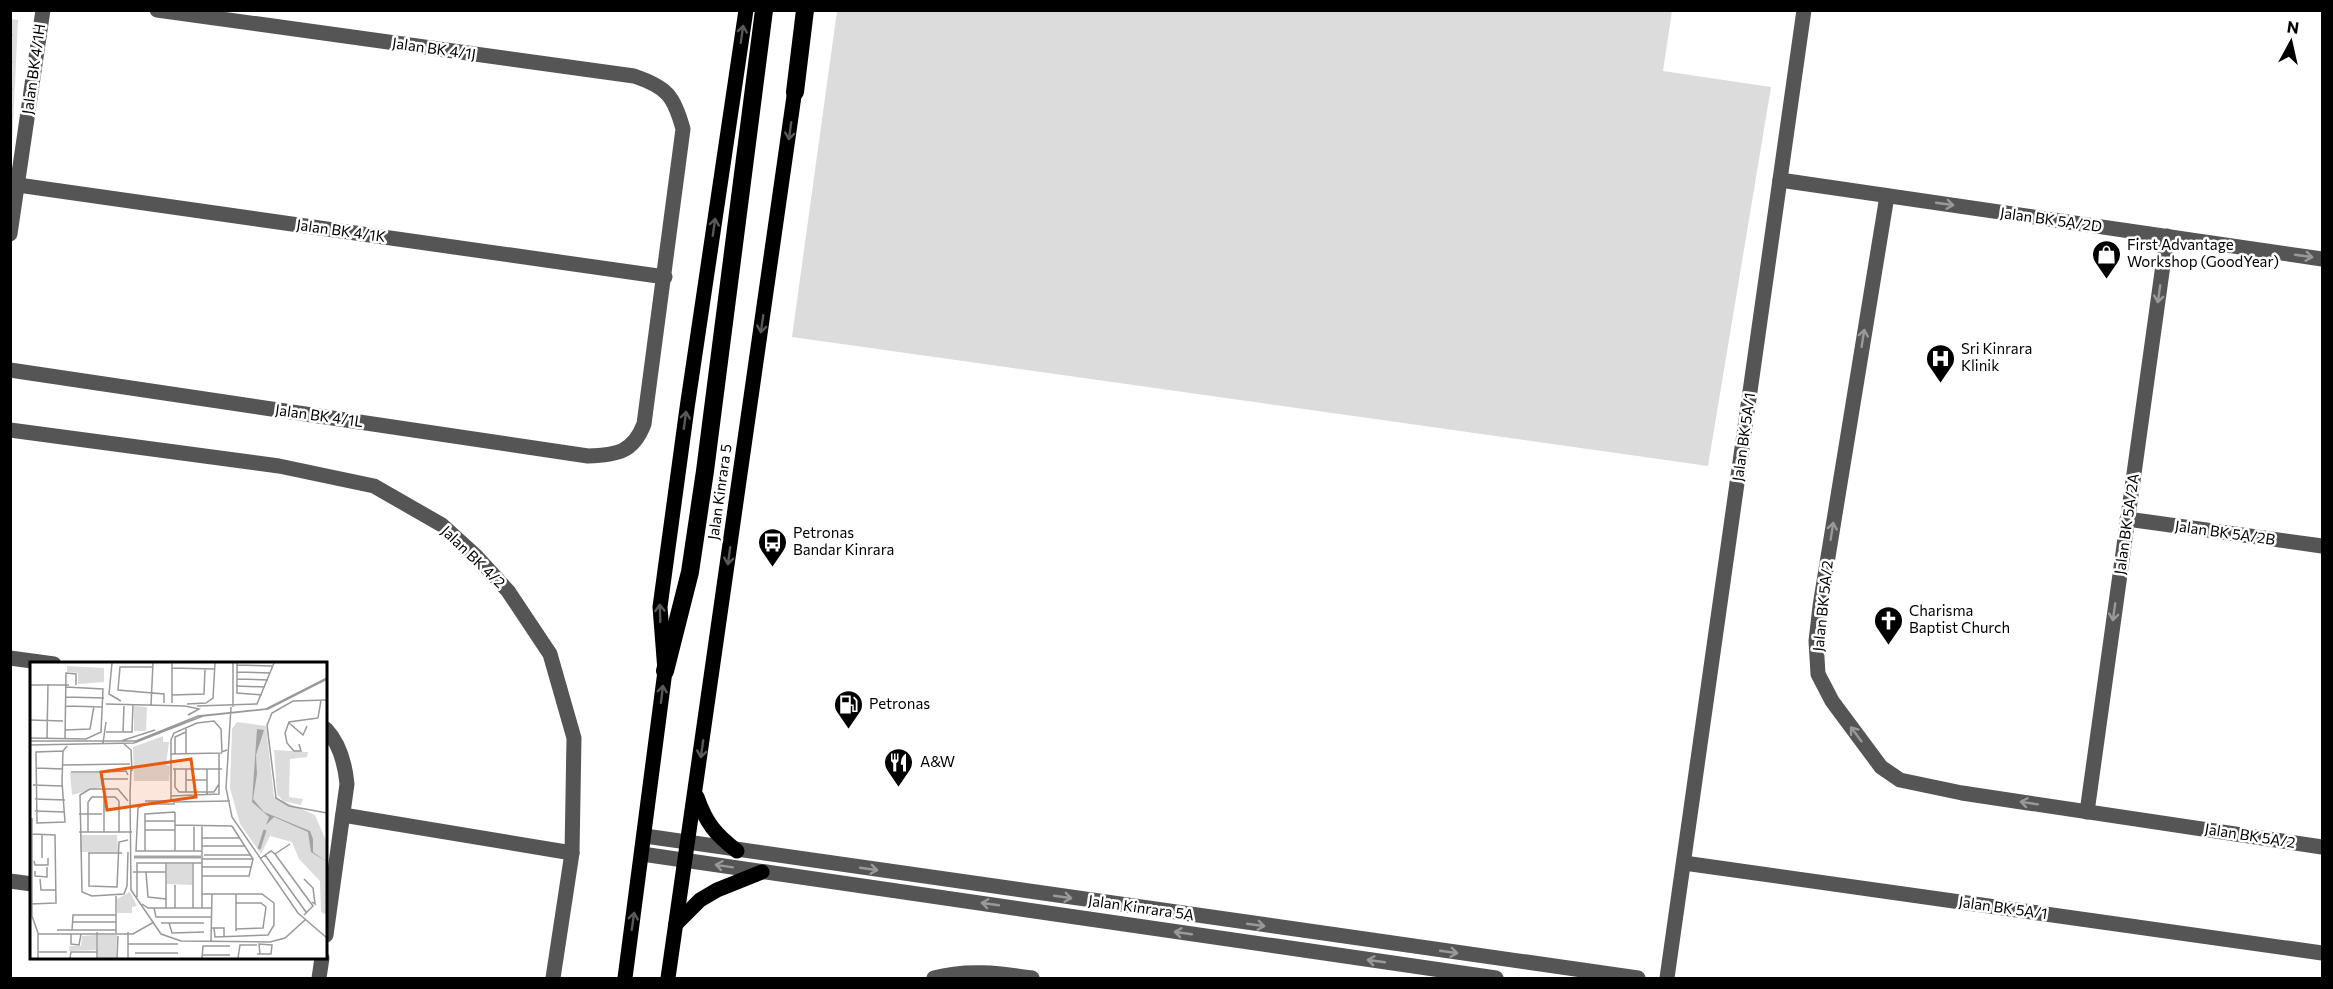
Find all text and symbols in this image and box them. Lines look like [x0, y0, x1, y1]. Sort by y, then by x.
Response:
north arrow [2261, 12, 2321, 72]
text: N [2286, 16, 2300, 37]
street label: Jalan BK 4/1H [18, 22, 48, 115]
one-way arrow [737, 25, 748, 44]
street label: Jalan BK 4/1J [391, 33, 477, 63]
one-way arrow [784, 121, 795, 141]
one-way arrow [1934, 199, 1954, 210]
street label: Jalan BK 5A/2D [1999, 203, 2103, 235]
street label: Jalan BK 4/1K [295, 215, 387, 245]
one-way arrow [708, 217, 719, 237]
place label: First Advantage Workshop (GoodYear) [2127, 235, 2279, 270]
shop icon: First Advantage Workshop (GoodYear) [2090, 238, 2122, 280]
one-way arrow [2294, 250, 2313, 261]
one-way arrow [2154, 284, 2165, 304]
one-way arrow [757, 314, 768, 334]
one-way arrow [1858, 329, 1869, 349]
place label: Sri Kinrara Klinik [1961, 339, 2032, 374]
hospital icon: Sri Kinrara Klinik [1924, 342, 1956, 384]
street label: Jalan BK 5A/1 [1728, 391, 1758, 483]
street label: Jalan BK 4/1L [274, 400, 365, 430]
one-way arrow [680, 410, 691, 430]
street label: Jalan Kinrara 5 [703, 443, 735, 541]
street label: Jalan BK 5A/2A [2110, 472, 2142, 576]
street label: Jalan BK 5A/2B [2174, 516, 2277, 548]
street label: Jalan BK 4/2 [438, 521, 509, 591]
one-way arrow [1827, 521, 1838, 541]
place label: Petronas Bandar Kinrara [793, 523, 894, 558]
bus stop icon: Petronas Bandar Kinrara [756, 526, 788, 568]
one-way arrow [724, 546, 735, 565]
street label: Jalan BK 5A/2 [1808, 559, 1836, 652]
place label: Charisma Baptist Church [1909, 601, 2010, 636]
one-way arrow [2109, 602, 2120, 621]
one-way arrow [655, 603, 666, 623]
church icon: Charisma Baptist Church [1872, 604, 1904, 646]
inset map [30, 662, 327, 959]
one-way arrow [657, 685, 668, 705]
fuel station icon: Petronas [832, 688, 864, 730]
place label: Petronas [869, 694, 930, 712]
one-way arrow [1850, 727, 1863, 743]
one-way arrow [696, 739, 707, 758]
restaurant icon: A&W [883, 746, 915, 788]
place label: A&W [920, 752, 955, 770]
one-way arrow [2020, 797, 2039, 808]
street label: Jalan BK 5A/2 [2204, 819, 2297, 851]
one-way arrow [714, 860, 734, 871]
one-way arrow [859, 864, 879, 875]
street label: Jalan Kinrara 5A [1087, 891, 1195, 923]
one-way arrow [1052, 892, 1072, 903]
street label: Jalan BK 5A/1 [1957, 892, 2049, 922]
one-way arrow [980, 899, 1000, 910]
one-way arrow [628, 911, 639, 931]
one-way arrow [1245, 919, 1265, 930]
one-way arrow [1173, 927, 1193, 938]
one-way arrow [1438, 946, 1458, 957]
one-way arrow [1366, 955, 1386, 966]

